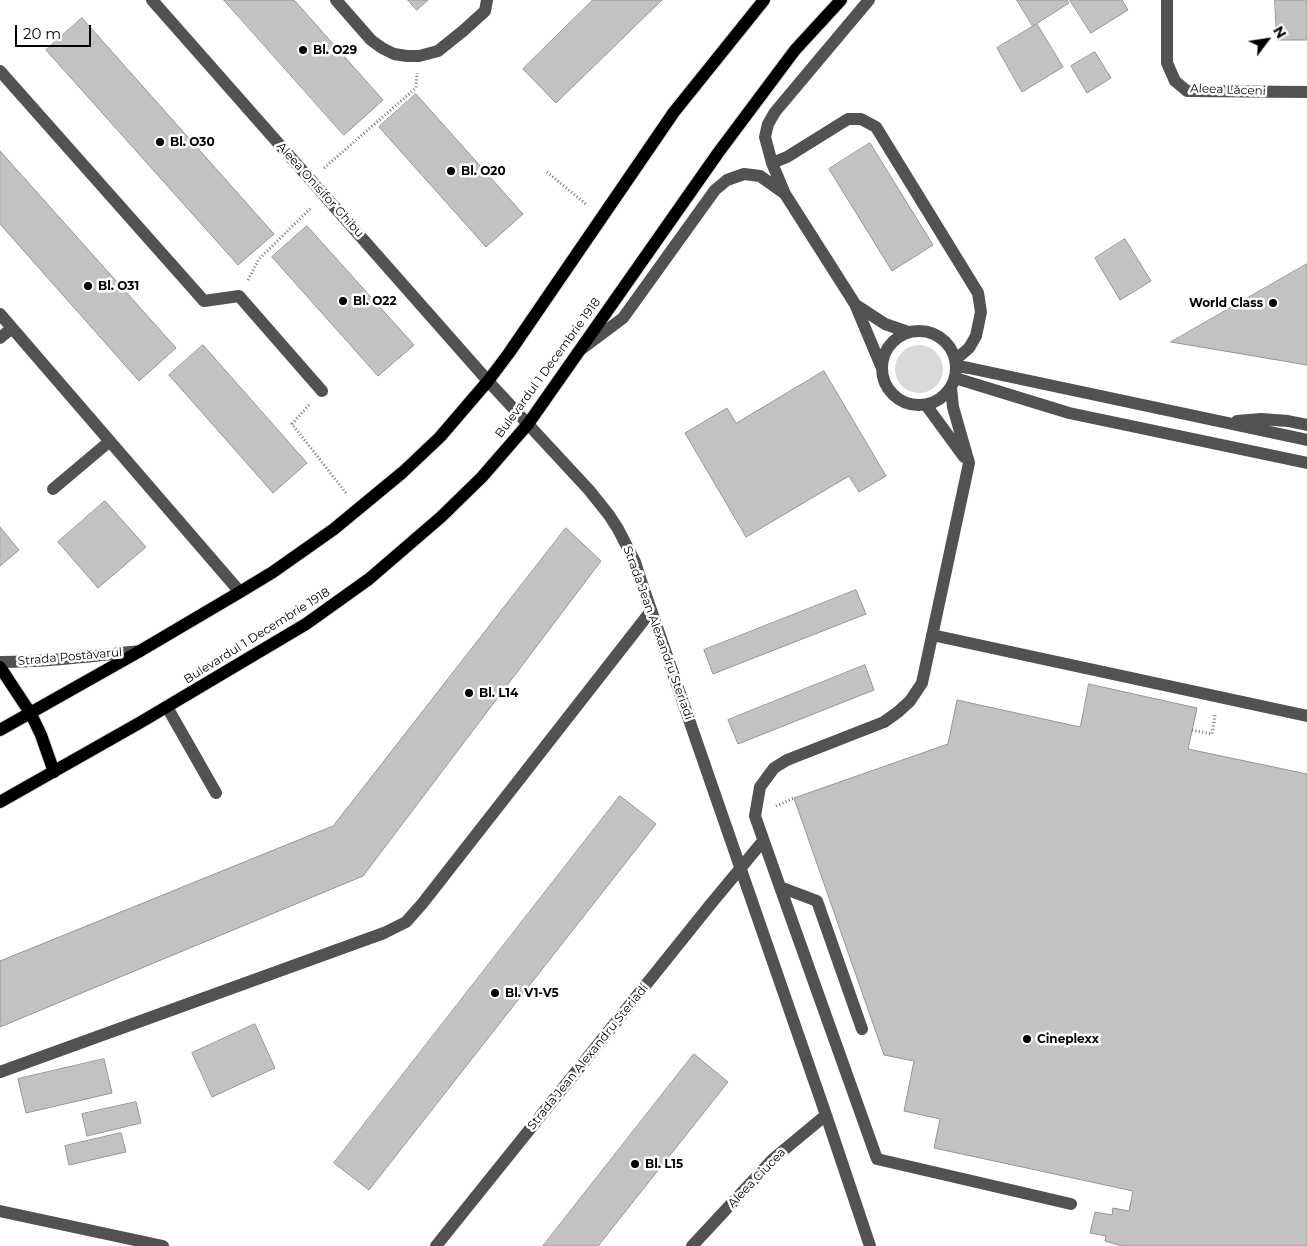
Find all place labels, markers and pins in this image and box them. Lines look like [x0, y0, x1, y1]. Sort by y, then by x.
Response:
place label: Bl. O29 [313, 43, 357, 57]
marker: Bl. O29 [297, 44, 309, 56]
place label: Bl. O30 [170, 135, 215, 149]
marker: Bl. O30 [154, 136, 166, 148]
place label: Bl. O20 [461, 164, 506, 178]
marker: Bl. O20 [445, 165, 457, 177]
place label: Bl. O31 [98, 279, 139, 293]
marker: Bl. O31 [82, 280, 94, 292]
place label: Bl. O22 [353, 294, 396, 308]
marker: Bl. O22 [337, 295, 349, 307]
place label: World Class [1189, 296, 1263, 310]
marker: World Class [1267, 297, 1279, 309]
place label: Bl. L14 [479, 686, 518, 700]
marker: Bl. L14 [463, 687, 475, 699]
place label: Bl. V1-V5 [505, 986, 559, 1000]
marker: Bl. V1-V5 [489, 987, 501, 999]
place label: Cineplexx [1037, 1032, 1099, 1046]
marker: Cineplexx [1021, 1033, 1033, 1045]
place label: Bl. L15 [645, 1157, 683, 1171]
marker: Bl. L15 [629, 1158, 641, 1170]

